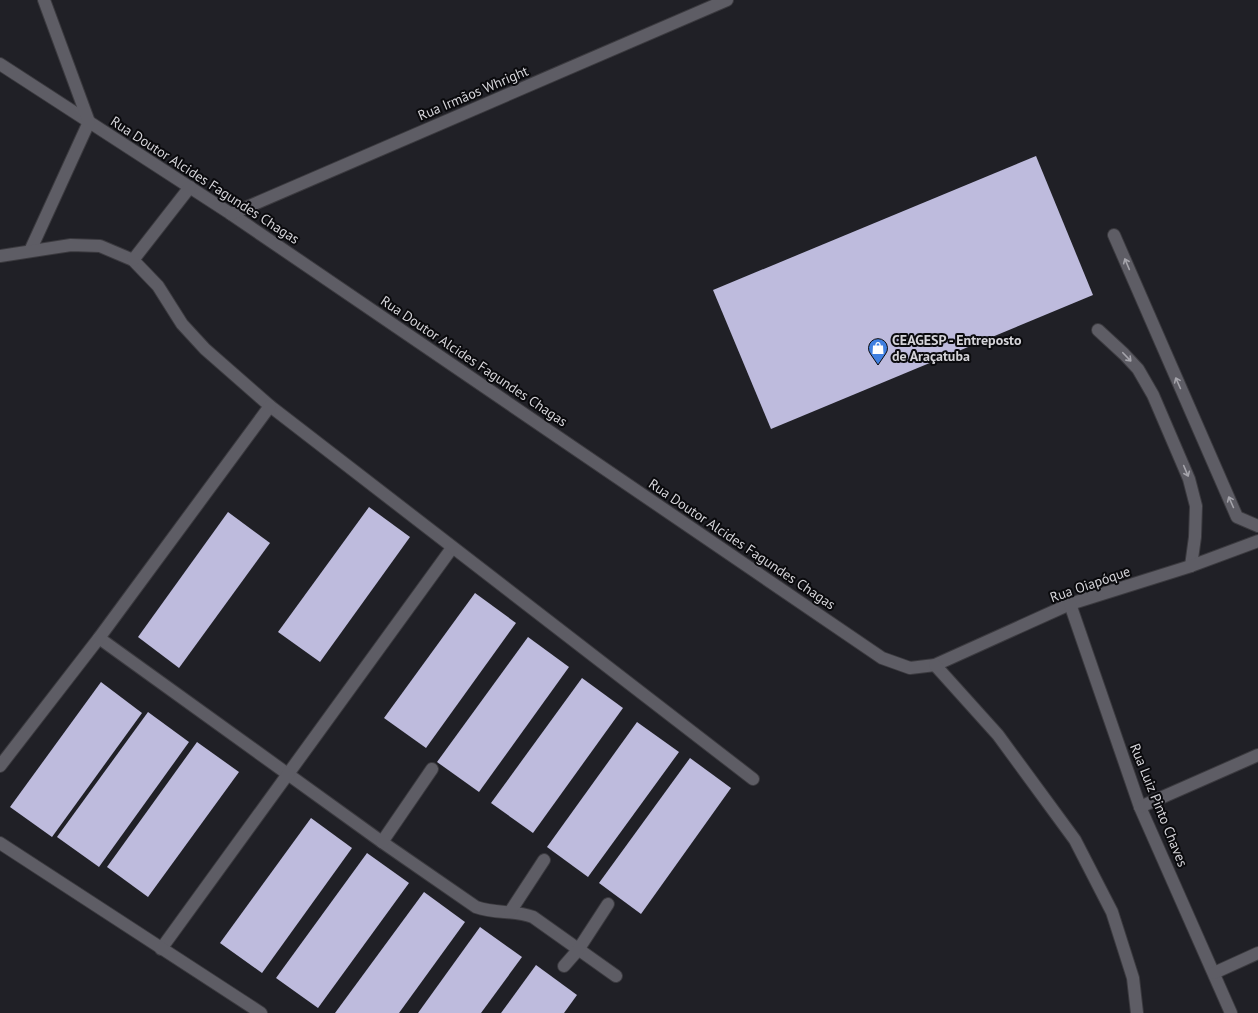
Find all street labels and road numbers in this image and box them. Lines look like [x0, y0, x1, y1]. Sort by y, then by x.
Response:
street label: Rua Irmãos Whright [415, 62, 531, 124]
street label: Rua Doutor Alcides Fagundes Chagas [107, 112, 303, 248]
street label: Rua Doutor Alcides Fagundes Chagas [377, 292, 571, 430]
street label: Rua Doutor Alcides Fagundes Chagas [645, 475, 839, 613]
street label: Rua Oiapóque [1047, 562, 1133, 606]
street label: Rua Luiz Pinto Chaves [1126, 741, 1192, 869]

